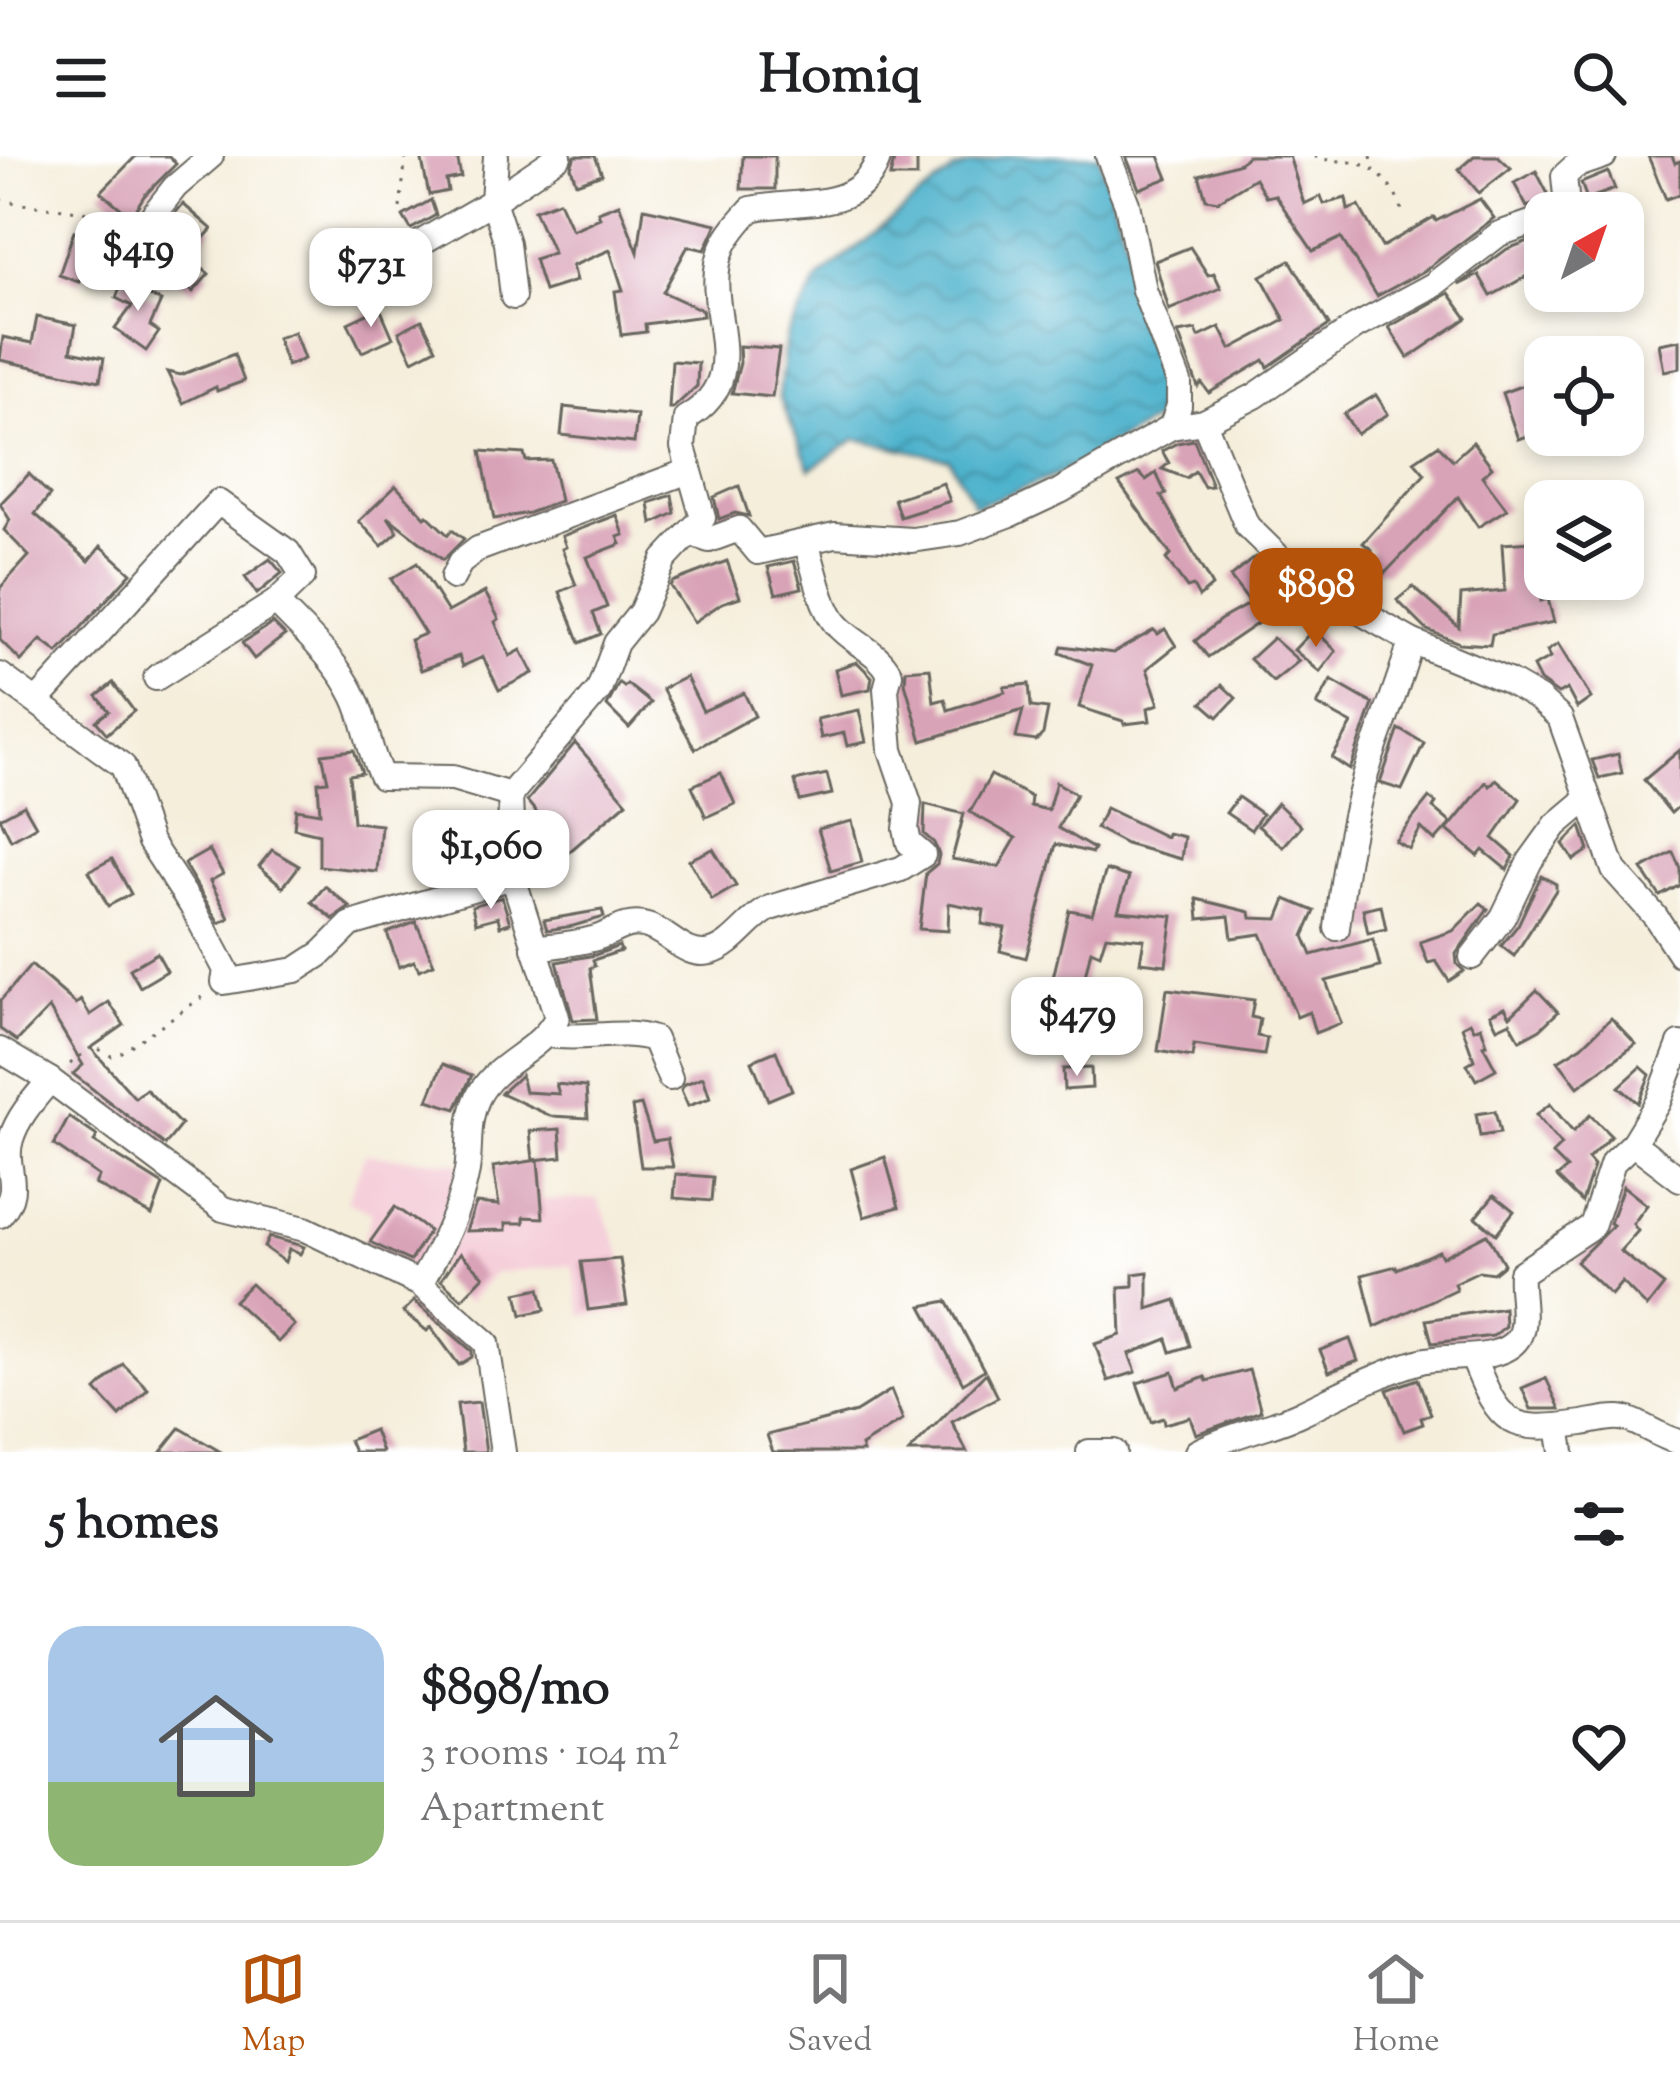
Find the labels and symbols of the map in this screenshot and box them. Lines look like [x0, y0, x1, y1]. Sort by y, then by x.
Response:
north arrow [1524, 192, 1644, 312]
pin: $419 [67, 212, 209, 314]
pin: $731 [300, 228, 442, 330]
pin: $898 [1245, 548, 1387, 650]
pin: $1,060 [393, 810, 589, 912]
pin: $479 [1006, 977, 1148, 1079]

